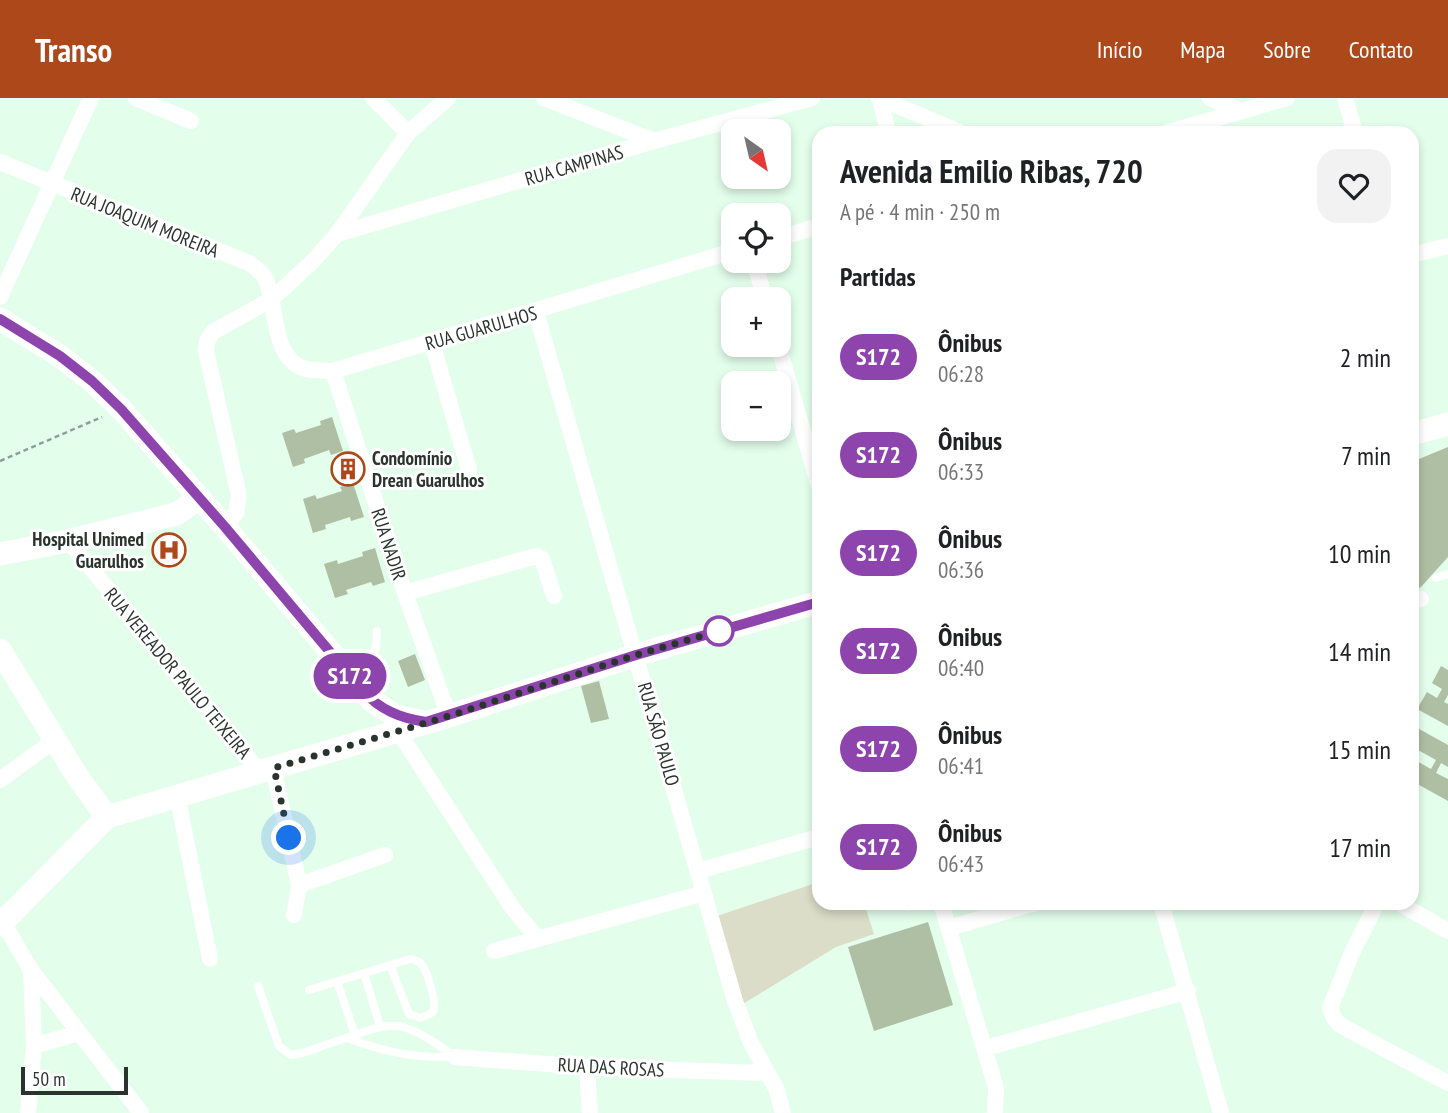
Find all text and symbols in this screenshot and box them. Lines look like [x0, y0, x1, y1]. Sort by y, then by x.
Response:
text: Transo [35, 28, 112, 71]
text: Início [1097, 34, 1142, 65]
text: Mapa [1180, 34, 1225, 65]
text: Sobre [1263, 34, 1311, 65]
text: Contato [1349, 34, 1413, 65]
north arrow [721, 119, 791, 189]
map controls [721, 119, 791, 441]
street label: RUA CAMPINAS [522, 140, 626, 190]
text: Avenida Emilio Ribas, 720 [840, 149, 1143, 192]
button: heart [1317, 149, 1391, 223]
street label: RUA JOAQUIM MOREIRA [68, 181, 222, 263]
text: A pé · 4 min · 250 m [840, 197, 1000, 226]
button: locate [721, 203, 791, 273]
text: Partidas [840, 260, 916, 293]
button: + [721, 287, 791, 357]
street label: RUA GUARULHOS [422, 301, 540, 355]
text: Ônibus [938, 326, 1002, 359]
text: S172 [856, 341, 901, 372]
text: 2 min [1340, 341, 1391, 374]
text: 06:28 [938, 359, 984, 388]
button: − [721, 371, 791, 441]
text: Ônibus [938, 424, 1002, 457]
text: S172 [856, 439, 901, 470]
text: 7 min [1341, 439, 1391, 472]
place label: Condomínio Drean Guarulhos [372, 446, 484, 492]
building icon: Condomínio Drean Guarulhos [329, 450, 367, 488]
text: 06:33 [938, 457, 984, 486]
street label: RUA NADIR [366, 505, 412, 583]
text: Ônibus [938, 522, 1002, 555]
place label: Hospital Unimed Guarulhos [32, 527, 144, 573]
hospital icon: Hospital Unimed Guarulhos [150, 531, 188, 569]
text: S172 [856, 537, 901, 568]
text: 10 min [1328, 537, 1391, 570]
text: 06:36 [938, 555, 984, 584]
street label: RUA VEREADOR PAULO TEIXEIRA [99, 583, 257, 763]
unlabelled marker [704, 616, 734, 646]
text: Ônibus [938, 620, 1002, 653]
text: S172 [856, 635, 901, 666]
text: 14 min [1328, 635, 1391, 668]
line badge: S172 [301, 653, 399, 699]
text: 06:40 [938, 653, 984, 682]
text: S172 [328, 660, 372, 691]
street label: RUA SÃO PAULO [633, 680, 685, 788]
text: Ônibus [938, 718, 1002, 751]
text: S172 [856, 733, 901, 764]
text: 15 min [1328, 733, 1391, 766]
text: 06:41 [938, 751, 984, 780]
text: Ônibus [938, 816, 1002, 849]
your location [271, 820, 306, 855]
text: S172 [856, 831, 901, 862]
text: 17 min [1329, 831, 1391, 864]
text: 06:43 [938, 849, 984, 878]
street label: RUA DAS ROSAS [557, 1052, 665, 1082]
scale bar [21, 1064, 128, 1096]
text: 50 m [32, 1067, 66, 1091]

